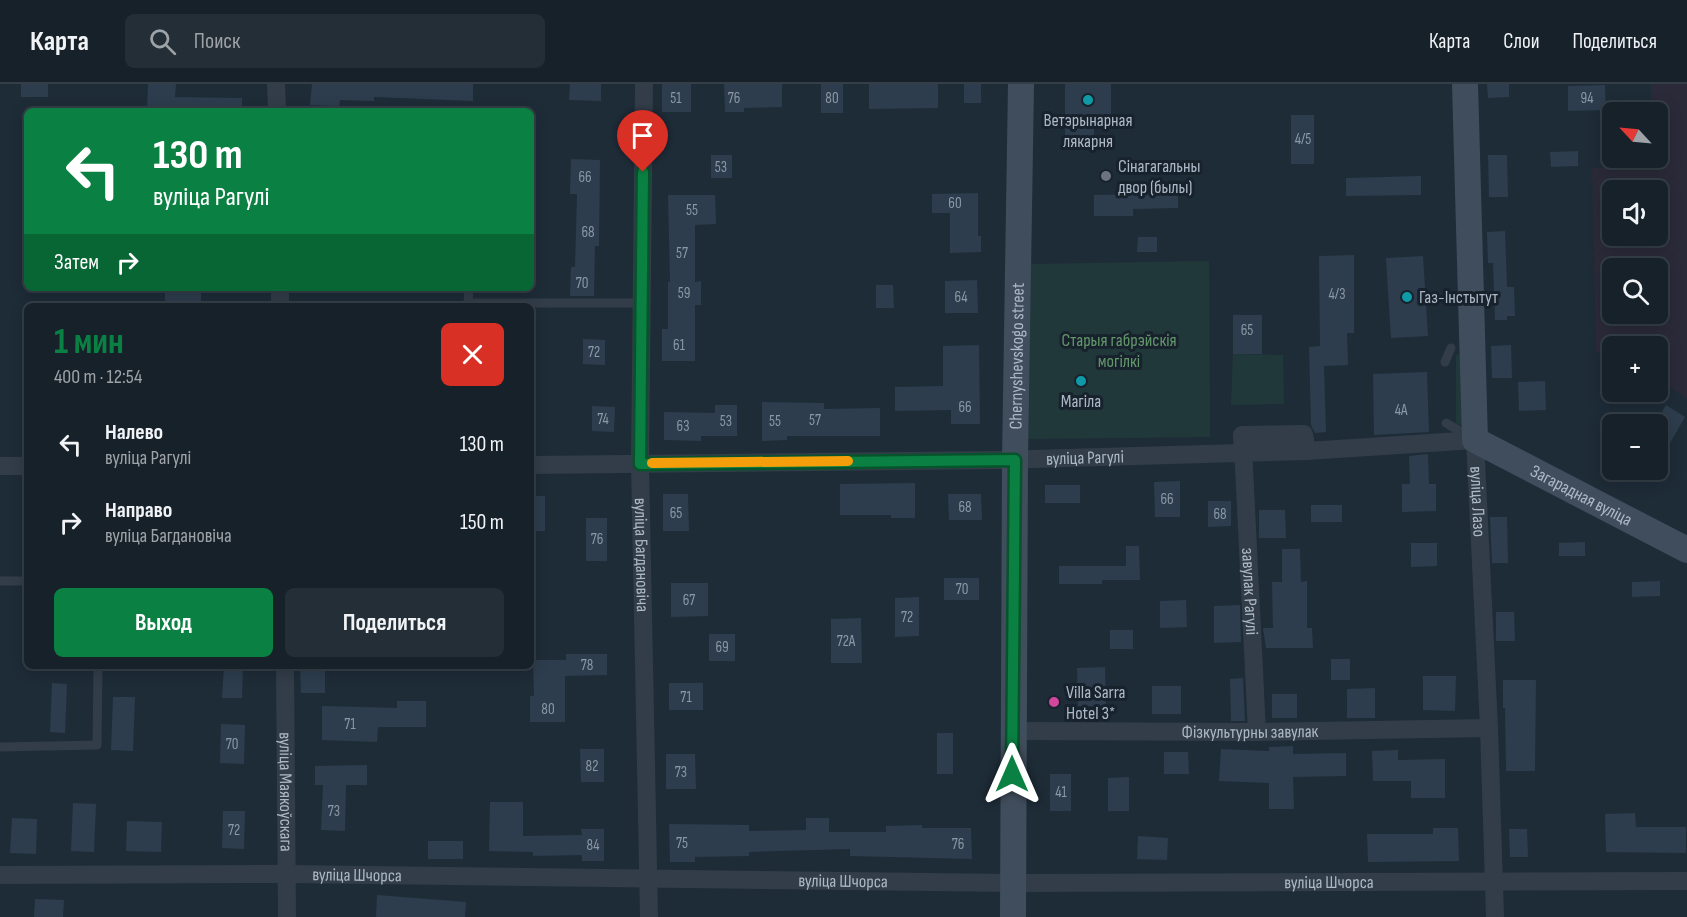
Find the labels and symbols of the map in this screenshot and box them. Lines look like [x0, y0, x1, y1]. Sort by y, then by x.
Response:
house number: 51 [670, 89, 682, 108]
house number: 76 [728, 89, 740, 108]
house number: 80 [825, 89, 839, 108]
house number: 94 [1581, 89, 1593, 108]
marker: Ветэрынарная лякарня [1081, 93, 1095, 107]
north arrow [1602, 102, 1668, 168]
pin [617, 110, 668, 172]
place label: Ветэрынарная лякарня [1043, 110, 1133, 152]
house number: 4/5 [1295, 130, 1311, 149]
place label: Сінагагальны двор (былы) [1118, 156, 1201, 198]
house number: 53 [715, 158, 727, 177]
house number: 66 [578, 168, 592, 187]
marker: Сінагагальны двор (былы) [1099, 169, 1113, 183]
house number: 60 [948, 194, 962, 213]
house number: 55 [686, 201, 698, 220]
house number: 68 [581, 223, 595, 242]
house number: 57 [676, 244, 688, 263]
house number: 70 [576, 274, 588, 293]
street label: Chernyshevskogo street [1005, 282, 1029, 429]
house number: 59 [678, 284, 690, 303]
house number: 4/3 [1329, 285, 1345, 304]
place label: Газ-Інстытут [1419, 287, 1498, 308]
house number: 64 [954, 288, 968, 307]
marker: Газ-Інстытут [1400, 290, 1414, 304]
house number: 65 [1241, 321, 1253, 340]
park label: Старыя габрэйскія могілкі [1061, 330, 1177, 372]
house number: 61 [673, 336, 686, 355]
house number: 72 [588, 343, 600, 362]
marker: Магіла [1074, 374, 1088, 388]
place label: Магіла [1061, 391, 1101, 412]
house number: 66 [958, 398, 972, 417]
house number: 4А [1395, 401, 1408, 420]
house number: 74 [597, 410, 609, 429]
house number: 57 [809, 411, 821, 430]
house number: 53 [720, 412, 732, 431]
house number: 55 [769, 412, 781, 431]
house number: 63 [677, 417, 689, 436]
street label: вуліца Рагулі [1046, 446, 1124, 470]
street label: Загарадная вуліца [1527, 461, 1636, 531]
street label: вуліца Лазо [1465, 466, 1490, 538]
house number: 66 [1160, 490, 1174, 509]
street label: вуліца Багдановіча [630, 498, 653, 612]
house number: 68 [958, 498, 972, 517]
house number: 65 [670, 504, 682, 523]
house number: 68 [1213, 505, 1227, 524]
house number: 76 [591, 530, 603, 549]
street label: завулак Рагулі [1237, 547, 1262, 636]
house number: 70 [956, 580, 968, 599]
house number: 67 [683, 591, 695, 610]
house number: 72 [901, 608, 913, 627]
house number: 72А [837, 632, 856, 651]
house number: 69 [715, 638, 729, 657]
house number: 78 [581, 656, 593, 675]
place label: Villa Sarra Hotel 3* [1066, 682, 1126, 724]
house number: 71 [680, 688, 692, 707]
marker: Villa Sarra Hotel 3* [1047, 695, 1061, 709]
house number: 80 [541, 700, 555, 719]
house number: 71 [344, 715, 356, 734]
street label: Фізкультурны завулак [1182, 721, 1319, 743]
street label: вуліца Маякоўскага [275, 732, 296, 852]
house number: 70 [226, 735, 238, 754]
position arrow [980, 742, 1044, 806]
house number: 82 [586, 757, 598, 776]
house number: 73 [675, 763, 687, 782]
house number: 41 [1055, 783, 1068, 802]
house number: 73 [328, 802, 340, 821]
house number: 72 [228, 821, 240, 840]
house number: 75 [676, 834, 688, 853]
house number: 76 [952, 835, 964, 854]
house number: 84 [586, 836, 600, 855]
street label: вуліца Шчорса [312, 864, 402, 886]
street label: вуліца Шчорса [798, 870, 888, 892]
street label: вуліца Шчорса [1284, 872, 1374, 893]

